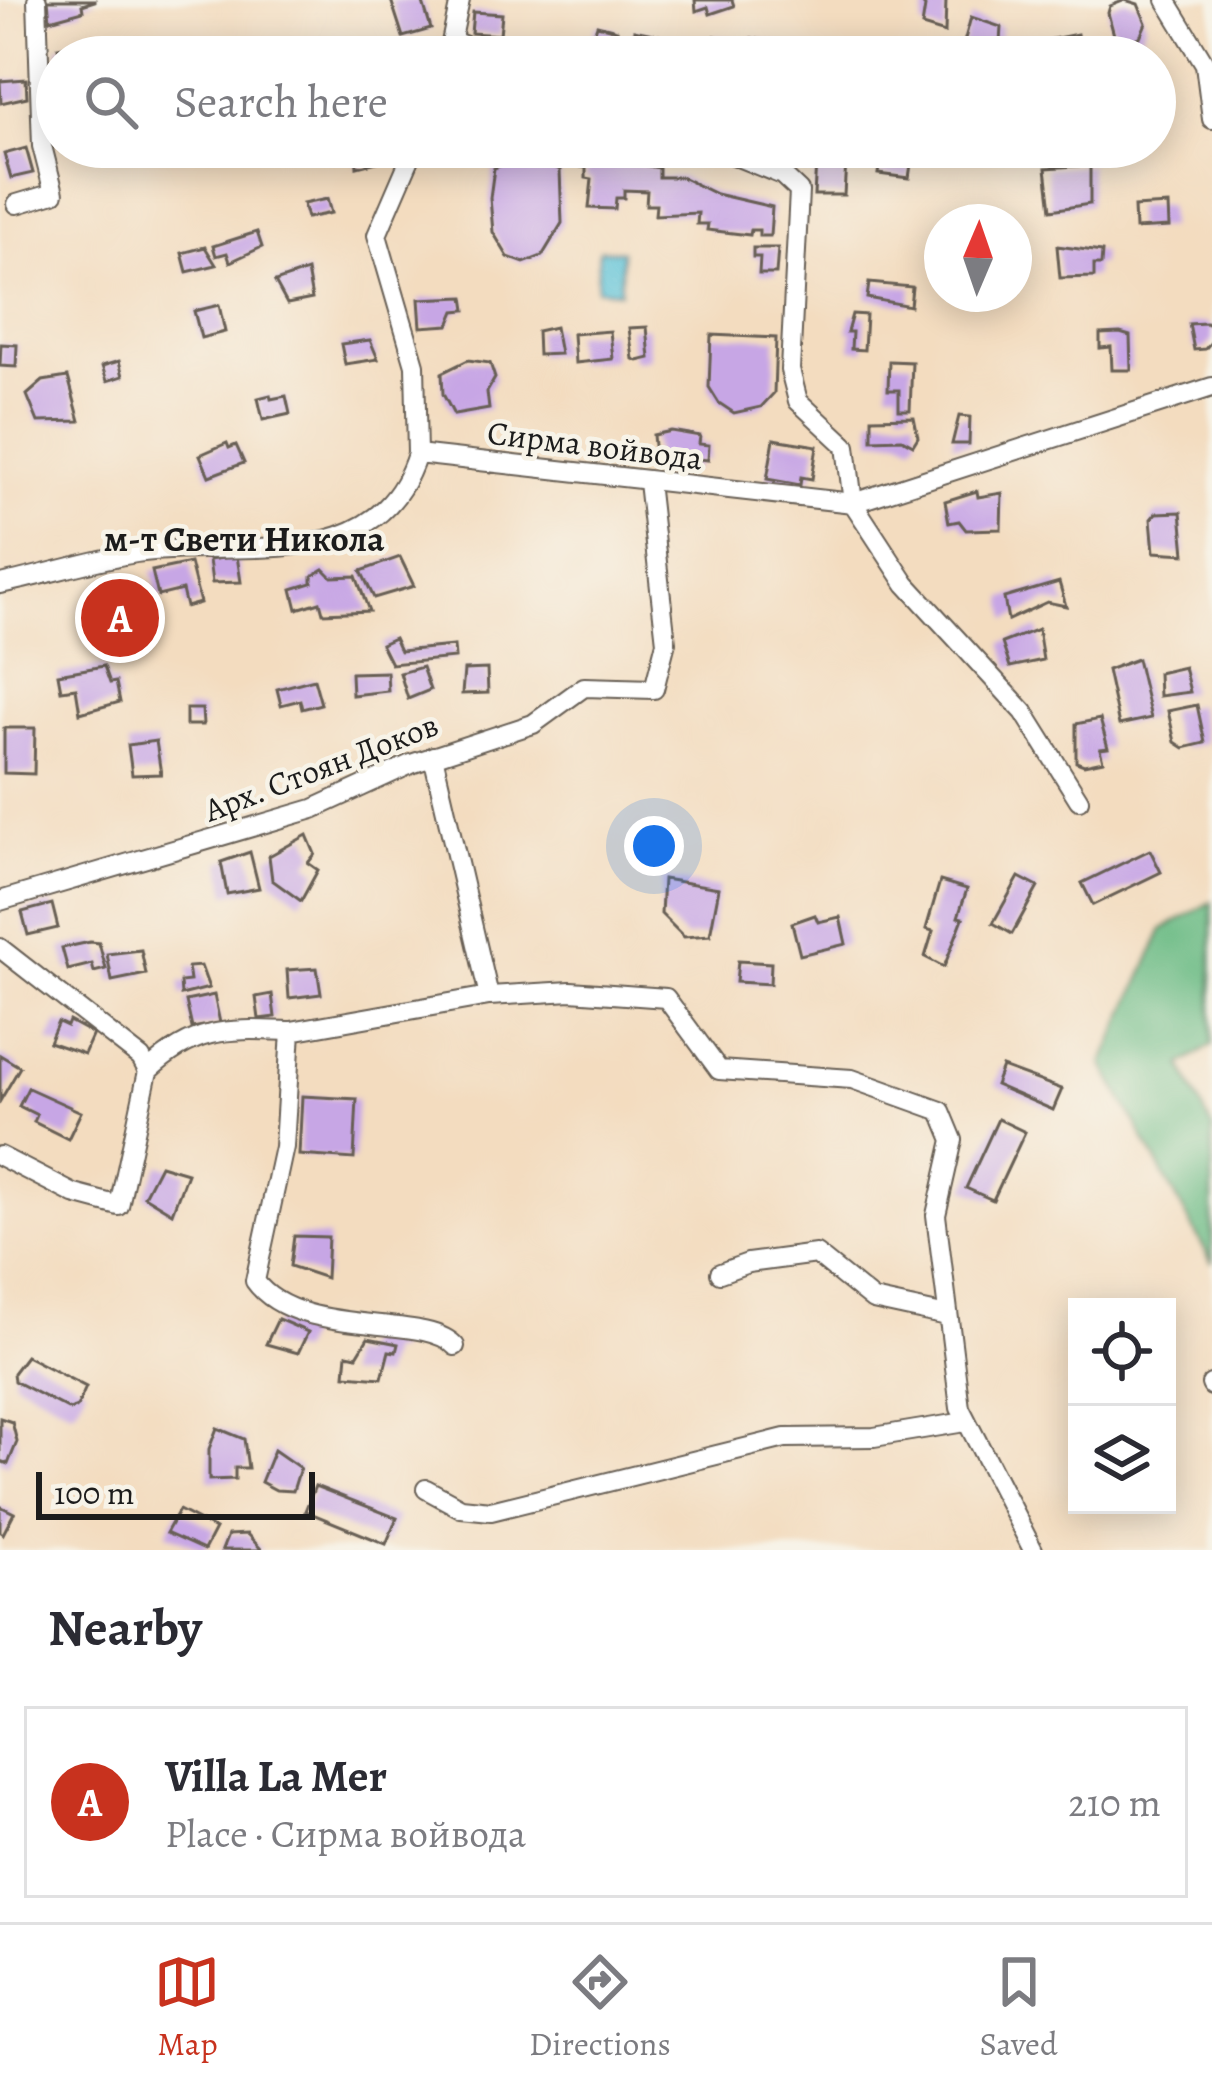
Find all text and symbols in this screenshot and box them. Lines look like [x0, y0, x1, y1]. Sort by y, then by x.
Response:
search box [36, 36, 1176, 168]
icon: search [78, 69, 144, 135]
text: Search here [174, 71, 388, 133]
north arrow [924, 204, 1032, 312]
street label: Сирма войвода [485, 410, 706, 481]
district label: м-т Свети Никола [104, 514, 385, 563]
pin: A [81, 573, 159, 663]
street label: Арх. Стоян Доков [197, 702, 444, 833]
your location [624, 816, 684, 876]
map controls [1068, 1298, 1176, 1514]
button: locate [1068, 1298, 1176, 1406]
button: layers [1068, 1406, 1176, 1514]
scale bar [36, 1466, 315, 1519]
text: 100 m [54, 1470, 134, 1515]
text: Nearby [48, 1593, 202, 1663]
text: Villa La Mer [165, 1745, 387, 1807]
text: A [78, 1776, 102, 1829]
text: 210 m [1068, 1776, 1161, 1829]
text: Place · Сирма войвода [165, 1807, 526, 1860]
tab: Map [154, 1949, 220, 2066]
tab: Directions [529, 1949, 671, 2066]
tab: Saved [979, 1949, 1058, 2066]

